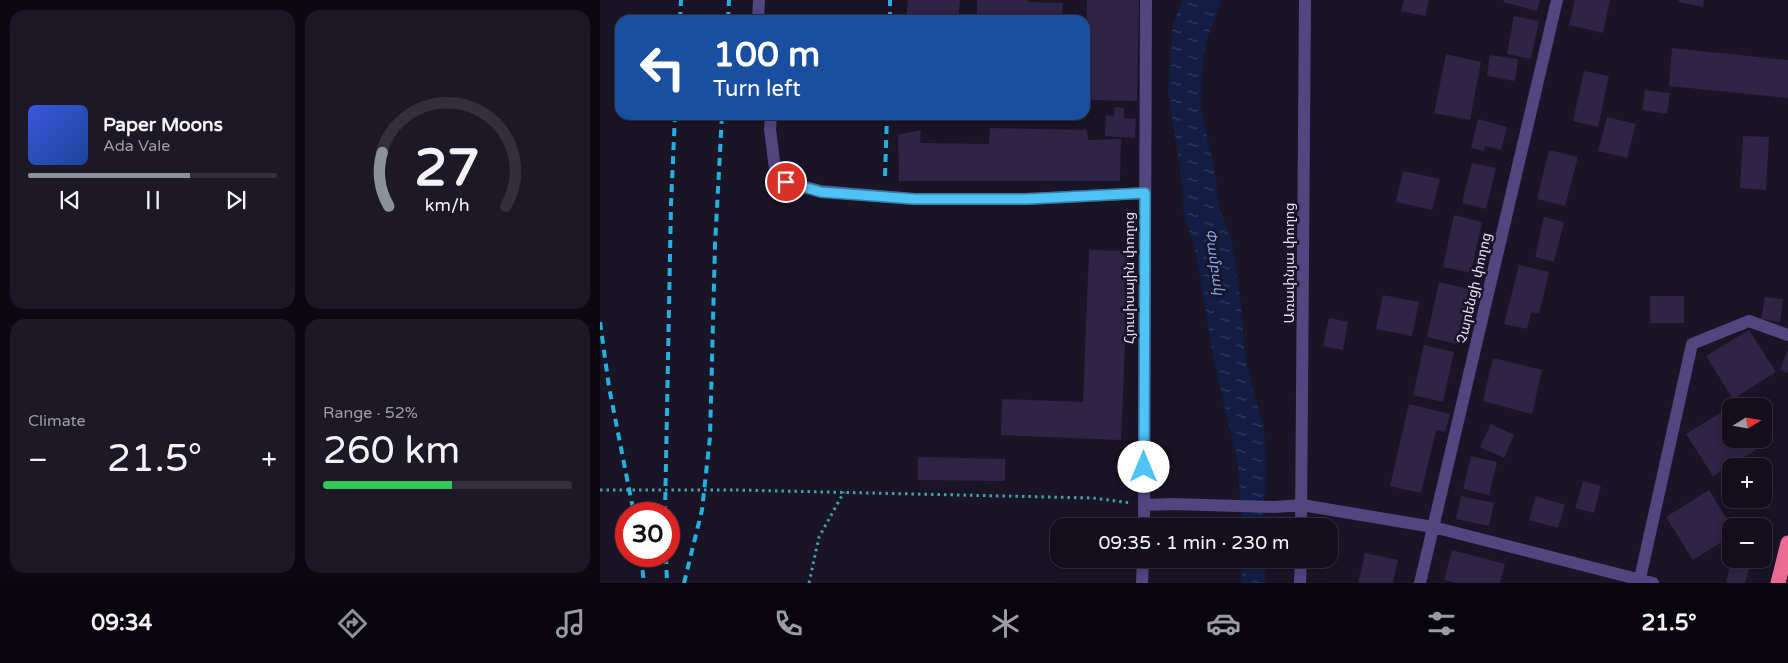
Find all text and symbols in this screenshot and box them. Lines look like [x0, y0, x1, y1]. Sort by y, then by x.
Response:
text: 100 m [713, 34, 820, 76]
icon: left [630, 35, 695, 100]
text: Turn left [713, 76, 801, 102]
text: Paper Moons [103, 114, 223, 136]
text: Ada Vale [103, 136, 170, 156]
text: 27 [415, 137, 480, 200]
pin [765, 161, 807, 203]
icon: arrive [772, 168, 800, 196]
icon: previous [56, 186, 84, 214]
icon: pause [139, 186, 167, 214]
icon: next [222, 186, 250, 214]
text: km/h [425, 195, 470, 216]
street label: Առափնյա փողոց [1281, 202, 1298, 324]
street label: Հյուսիսային փողոց [1121, 212, 1138, 344]
water label: Փամբակ [1201, 228, 1229, 297]
street label: Չարենցի փողոց [1453, 231, 1495, 345]
north arrow [1722, 398, 1772, 448]
map controls [1722, 398, 1772, 568]
text: Range · 52% [323, 403, 418, 423]
text: Climate [28, 411, 86, 431]
text: 260 km [323, 428, 460, 474]
text: 21.5° [107, 436, 202, 482]
position arrow [1117, 440, 1169, 492]
text: − [28, 443, 48, 477]
text: + [261, 443, 277, 477]
button: + [1722, 458, 1772, 508]
speed limit sign: 30 [615, 502, 680, 567]
button: − [1722, 518, 1772, 568]
text: 09:35 · 1 min · 230 m [1098, 532, 1290, 554]
icon: directions [335, 606, 370, 641]
icon: music [553, 606, 588, 641]
icon: phone [771, 606, 806, 641]
icon: climate [988, 606, 1023, 641]
icon: car [1206, 606, 1241, 641]
icon: filters [1424, 606, 1459, 641]
text: 09:34 [91, 610, 152, 636]
text: 21.5° [1641, 610, 1697, 636]

